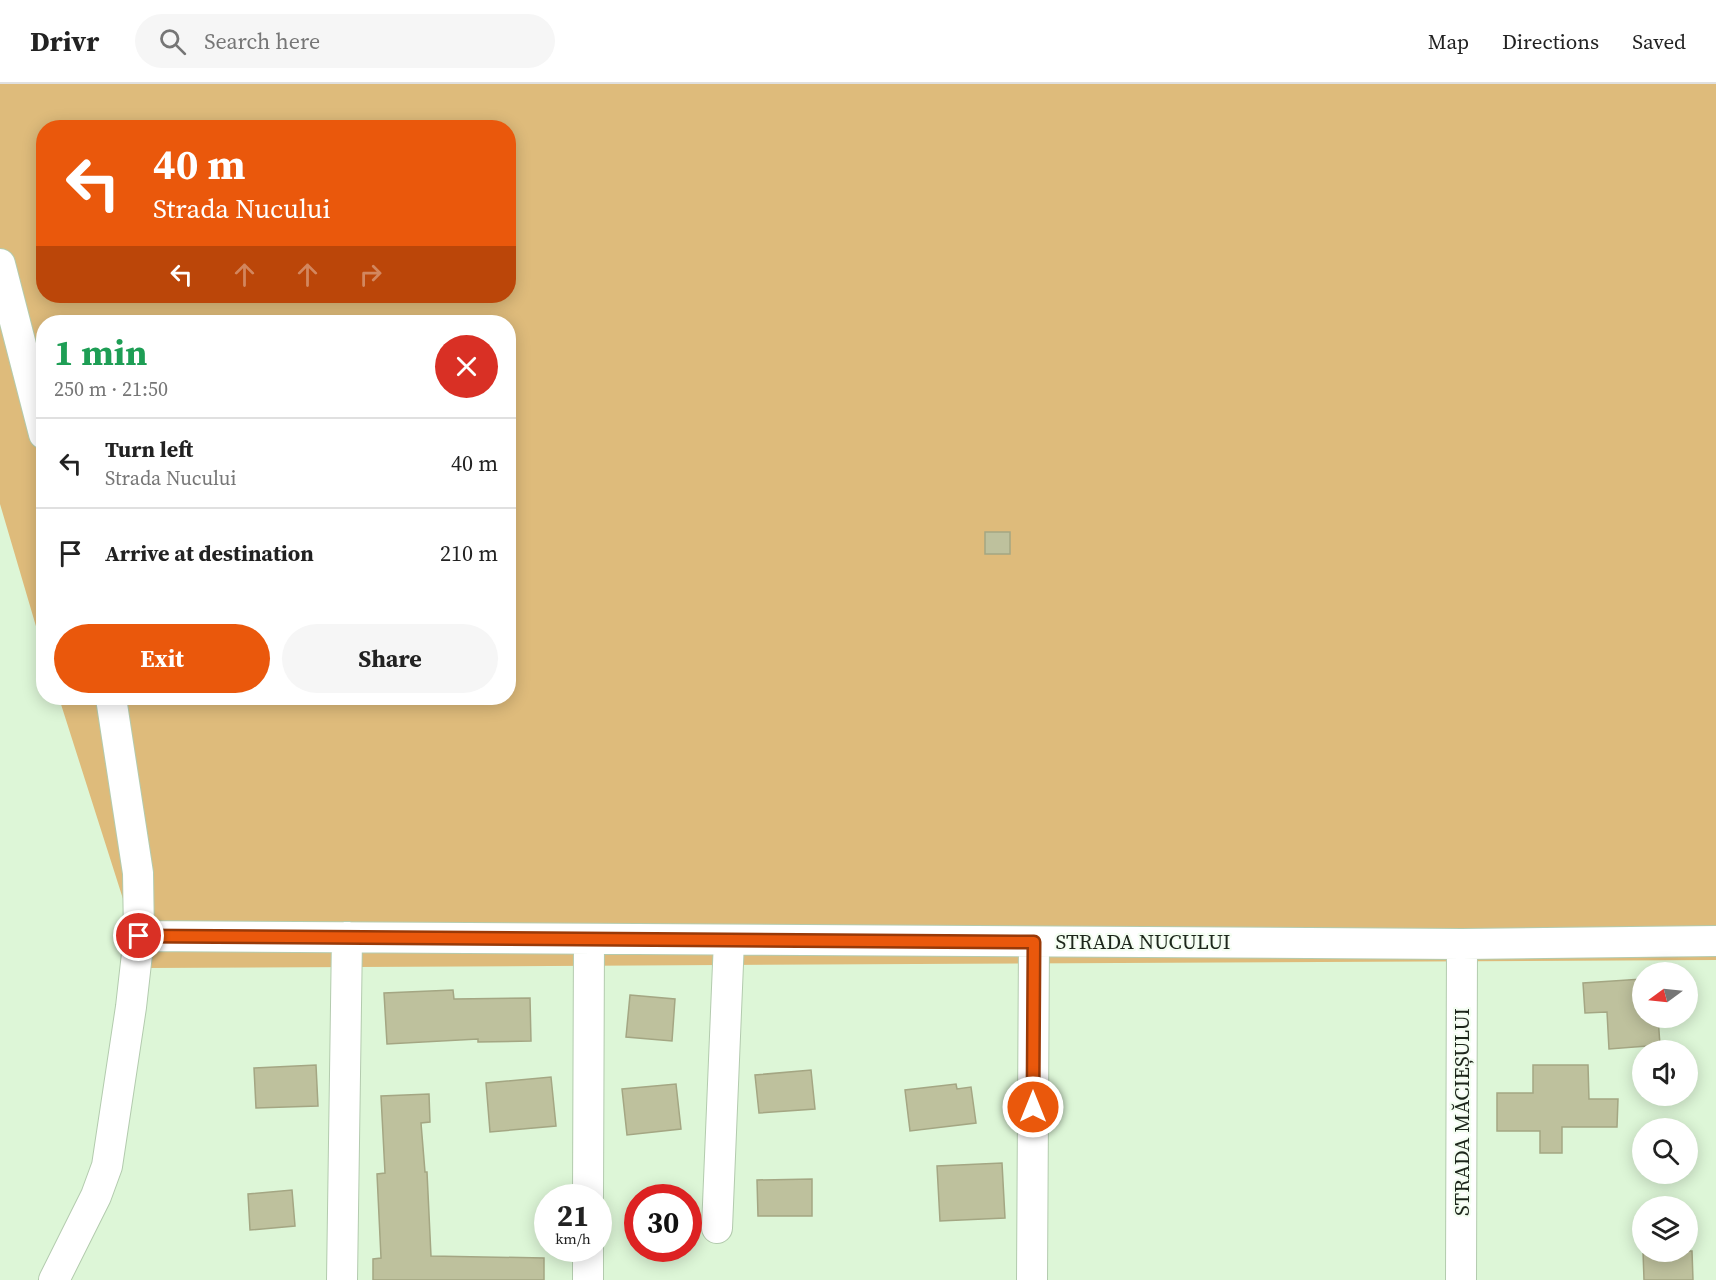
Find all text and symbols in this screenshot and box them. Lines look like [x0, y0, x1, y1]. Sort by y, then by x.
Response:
search box [135, 14, 555, 68]
text: Drivr [30, 22, 99, 60]
icon: search [156, 25, 189, 58]
text: Search here [204, 26, 320, 56]
text: Map [1428, 27, 1469, 56]
text: Directions [1502, 27, 1599, 56]
text: Saved [1632, 27, 1686, 56]
text: 40 m [153, 135, 246, 193]
icon: left [54, 144, 132, 222]
text: Strada Nucului [153, 190, 331, 227]
icon: left [165, 258, 198, 291]
icon: ahead [228, 258, 261, 291]
icon: ahead [291, 258, 324, 291]
icon: right [354, 258, 387, 291]
text: 1 min [54, 328, 147, 377]
button: close [435, 335, 498, 398]
text: 250 m · 21:50 [54, 375, 168, 403]
text: Turn left [105, 434, 193, 464]
icon: left [54, 447, 87, 480]
text: 40 m [451, 448, 498, 478]
text: Strada Nucului [105, 464, 236, 492]
icon: arrive [54, 537, 87, 570]
text: Arrive at destination [105, 538, 314, 568]
text: 210 m [440, 538, 498, 568]
button: Exit [54, 624, 270, 693]
button: Share [282, 624, 498, 693]
pin [113, 910, 164, 961]
icon: arrive [122, 919, 155, 952]
street label: STRADA NUCULUI [1055, 927, 1231, 956]
north arrow [1632, 962, 1698, 1028]
map controls [1632, 962, 1698, 1262]
street label: STRADA MĂCIEȘULUI [1447, 1008, 1476, 1216]
button: sound [1632, 1040, 1698, 1106]
position arrow [1001, 1075, 1065, 1139]
button: search [1632, 1118, 1698, 1184]
speed limit sign: 30 [624, 1184, 702, 1262]
text: 21 [557, 1195, 589, 1236]
button: layers [1632, 1196, 1698, 1262]
text: km/h [555, 1228, 591, 1249]

